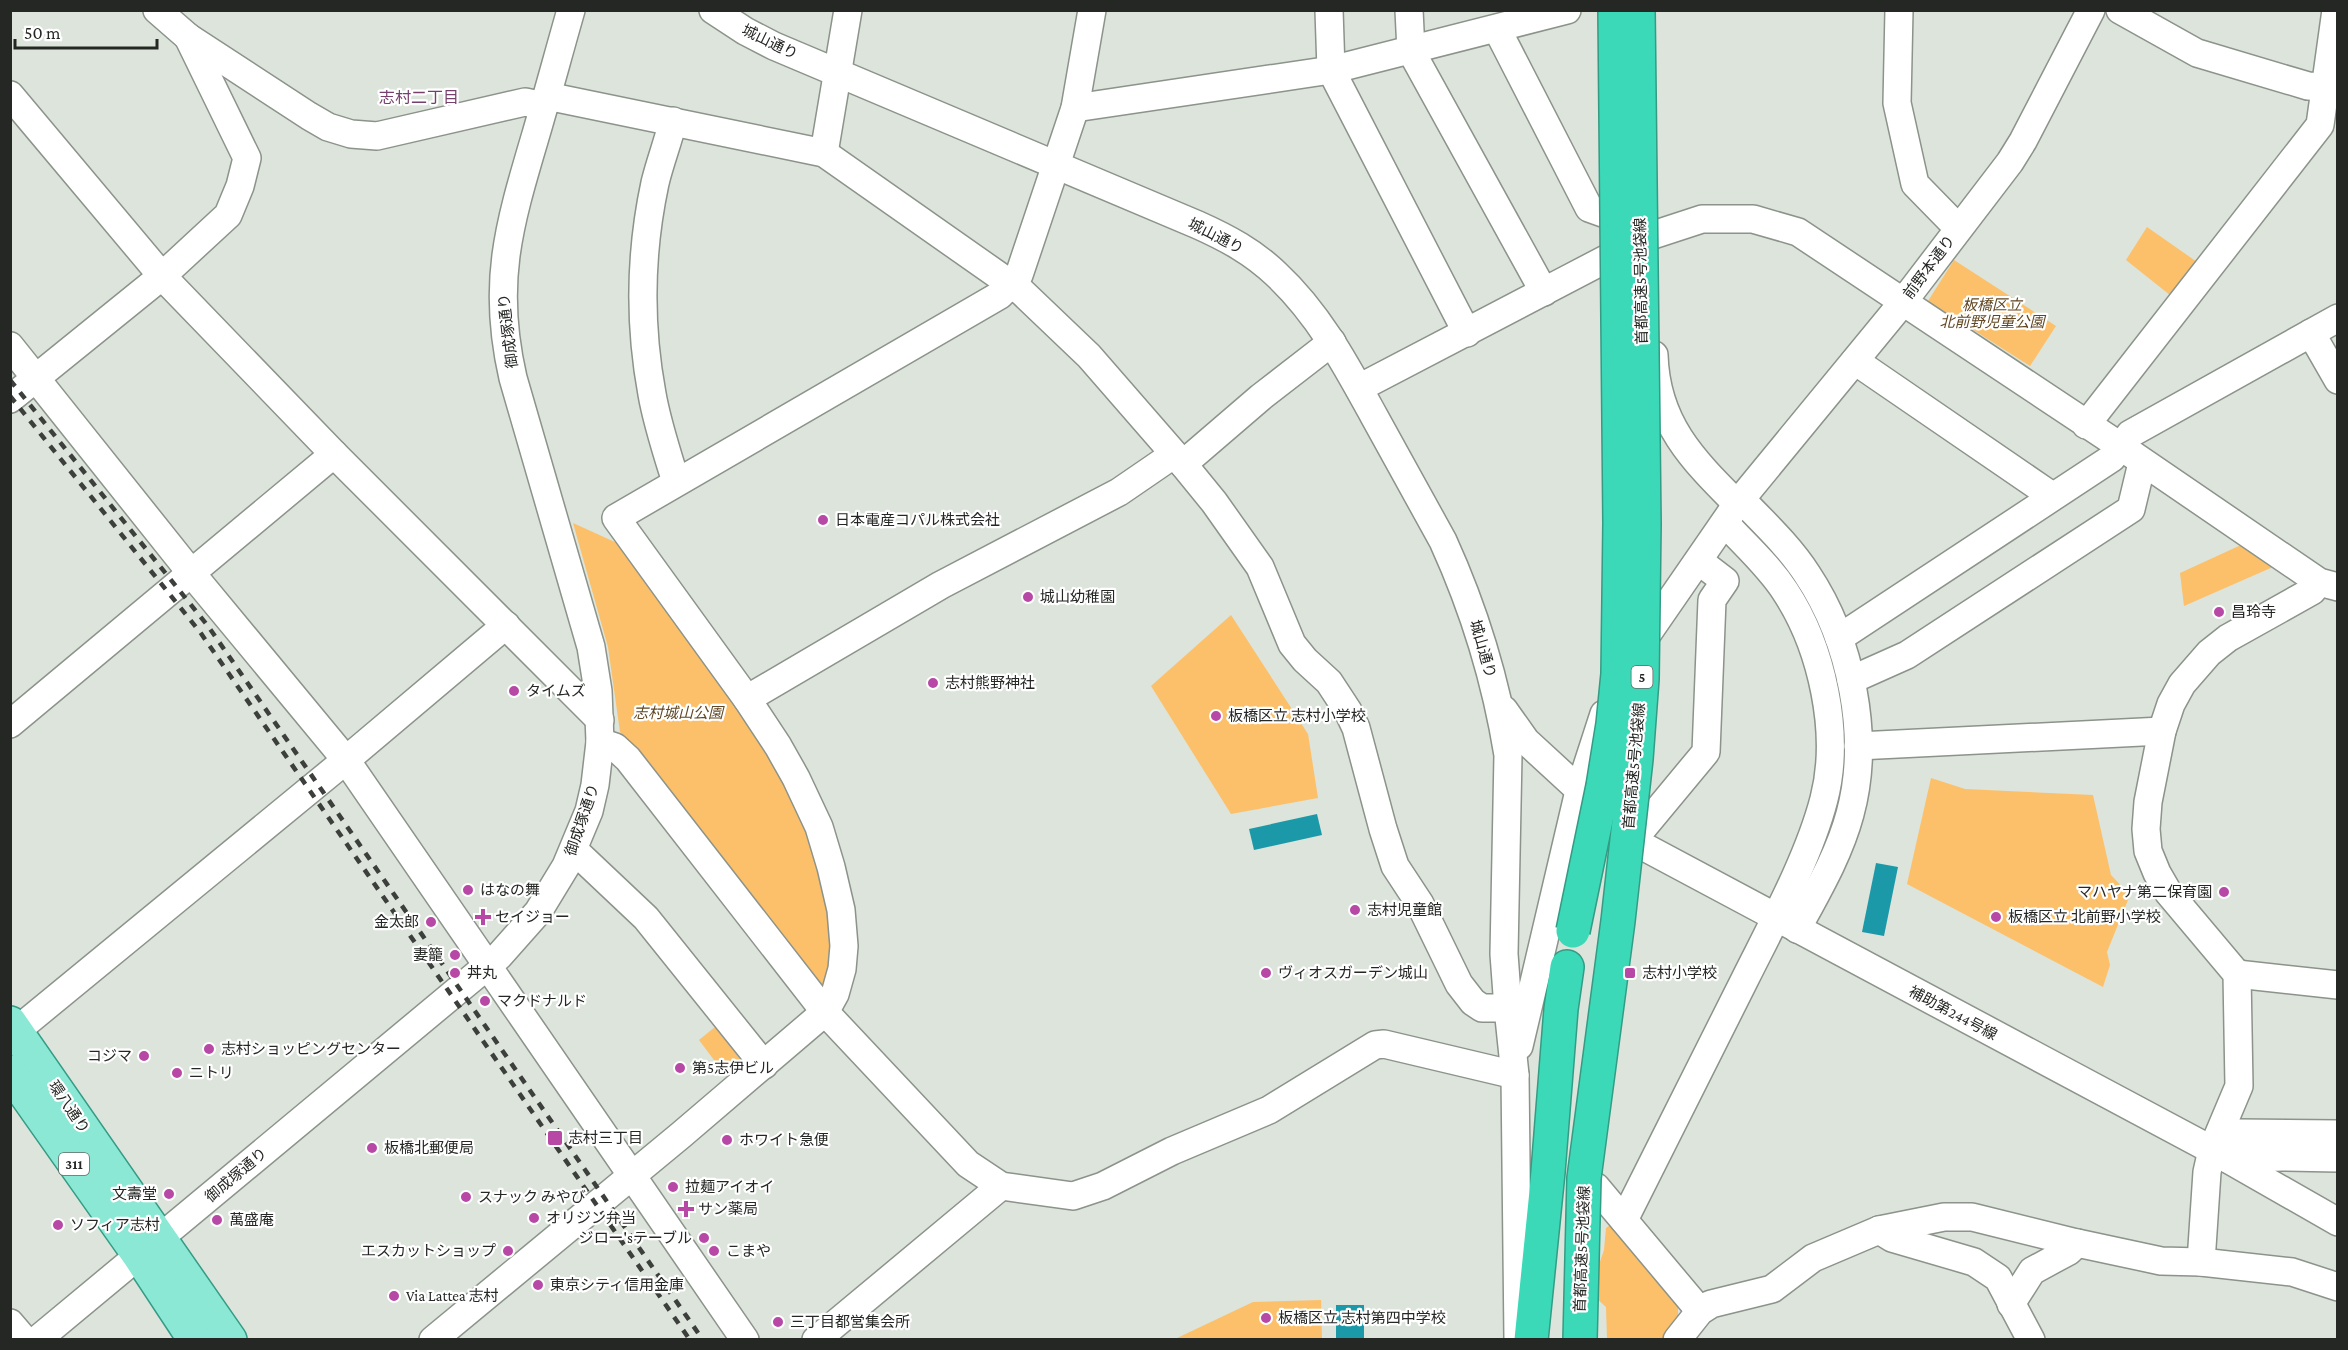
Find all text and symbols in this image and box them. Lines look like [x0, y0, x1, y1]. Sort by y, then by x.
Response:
scale bar [15, 12, 158, 50]
street label: 城山通り [740, 22, 800, 62]
text: 50 m [24, 23, 61, 43]
district label: 志村二丁目 [379, 89, 459, 106]
street label: 城山通り [1186, 215, 1246, 257]
street label: 首都高速5号池袋線 [1631, 217, 1650, 345]
street label: 前野本通り [1900, 232, 1958, 302]
street label: 御成塚通り [495, 293, 521, 369]
park label: 板橋区立 北前野児童公園 [1939, 297, 2046, 330]
place label: 日本電産コパル株式会社 [835, 512, 1000, 528]
marker: 日本電産コパル株式会社 [816, 513, 830, 527]
place label: 城山幼稚園 [1040, 589, 1115, 605]
marker: 城山幼稚園 [1021, 590, 1035, 604]
place label: 昌玲寺 [2231, 604, 2276, 620]
marker: 昌玲寺 [2212, 605, 2226, 619]
street label: 城山通り [1467, 618, 1499, 680]
road number: 5 [1632, 666, 1652, 688]
place label: 志村熊野神社 [945, 674, 1035, 691]
marker: 志村熊野神社 [926, 676, 940, 690]
place label: タイムズ [526, 683, 586, 699]
marker: タイムズ [507, 684, 521, 698]
street label: 首都高速5号池袋線 [1619, 702, 1648, 830]
park label: 志村城山公園 [633, 705, 725, 721]
place label: 板橋区立 志村小学校 [1228, 707, 1366, 724]
marker: 板橋区立 志村小学校 [1209, 709, 1223, 723]
street label: 御成塚通り [562, 782, 602, 858]
place label: はなの舞 [480, 882, 540, 898]
marker: はなの舞 [461, 883, 475, 897]
place label: マハヤナ第二保育園 [2077, 884, 2212, 900]
marker: マハヤナ第二保育園 [2217, 885, 2231, 899]
place label: 志村児童館 [1367, 901, 1442, 918]
marker: 志村児童館 [1348, 903, 1362, 917]
place label: 板橋区立 北前野小学校 [2008, 908, 2161, 925]
place label: セイジョー [495, 909, 570, 925]
marker: セイジョー [476, 910, 490, 924]
marker: 板橋区立 北前野小学校 [1989, 910, 2003, 924]
place label: 金太郎 [374, 914, 419, 930]
marker: 金太郎 [424, 915, 438, 929]
place label: 妻籠 [413, 947, 443, 963]
marker: 妻籠 [448, 948, 462, 962]
place label: 丼丸 [467, 964, 497, 981]
place label: 志村小学校 [1642, 964, 1717, 981]
place label: ヴィオスガーデン城山 [1278, 965, 1428, 981]
marker: 丼丸 [448, 966, 462, 980]
marker: ヴィオスガーデン城山 [1259, 966, 1273, 980]
marker: 志村小学校 [1623, 966, 1637, 980]
street label: 補助第244号線 [1906, 983, 2000, 1043]
place label: マクドナルド [497, 993, 587, 1009]
marker: マクドナルド [478, 994, 492, 1008]
place label: 志村ショッピングセンター [221, 1040, 401, 1057]
marker: 志村ショッピングセンター [202, 1042, 216, 1056]
place label: コジマ [87, 1048, 132, 1064]
marker: コジマ [137, 1049, 151, 1063]
place label: 第5志伊ビル [692, 1060, 774, 1076]
marker: 第5志伊ビル [673, 1061, 687, 1075]
place label: ニトリ [189, 1065, 234, 1081]
marker: ニトリ [170, 1066, 184, 1080]
street label: 環八通り [46, 1078, 92, 1136]
marker: 志村三丁目 [546, 1129, 564, 1147]
place label: 志村三丁目 [568, 1129, 643, 1146]
place label: ホワイト急便 [739, 1132, 829, 1148]
marker: ホワイト急便 [720, 1133, 734, 1147]
place label: 板橋北郵便局 [384, 1139, 474, 1156]
marker: 板橋北郵便局 [365, 1141, 379, 1155]
street label: 御成塚通り [202, 1145, 270, 1205]
road number: 311 [59, 1153, 89, 1175]
place label: 拉麺アイオイ [685, 1179, 774, 1195]
marker: 拉麺アイオイ [666, 1180, 680, 1194]
street label: 首都高速5号池袋線 [1571, 1185, 1592, 1313]
place label: 文壽堂 [112, 1186, 157, 1202]
marker: 文壽堂 [162, 1187, 176, 1201]
place label: スナック みやび [478, 1189, 586, 1205]
marker: スナック みやび [459, 1190, 473, 1204]
place label: サン薬局 [698, 1201, 758, 1217]
marker: サン薬局 [679, 1202, 693, 1216]
place label: オリジン弁当 [546, 1210, 636, 1226]
place label: 萬盛庵 [229, 1211, 274, 1228]
marker: オリジン弁当 [527, 1211, 541, 1225]
marker: 萬盛庵 [210, 1213, 224, 1227]
place label: ソフィア志村 [70, 1216, 160, 1233]
marker: ソフィア志村 [51, 1218, 65, 1232]
place label: ジロー'sテーブル [579, 1230, 692, 1246]
marker: ジロー'sテーブル [697, 1231, 711, 1245]
place label: エスカットショップ [361, 1243, 496, 1259]
place label: こまや [726, 1243, 771, 1259]
marker: エスカットショップ [501, 1244, 515, 1258]
marker: こまや [707, 1244, 721, 1258]
place label: 東京シティ信用金庫 [550, 1277, 684, 1293]
marker: 東京シティ信用金庫 [531, 1278, 545, 1292]
place label: Via Lattea 志村 [406, 1287, 499, 1304]
marker: Via Lattea 志村 [387, 1289, 401, 1303]
place label: 板橋区立 志村第四中学校 [1278, 1309, 1446, 1326]
marker: 板橋区立 志村第四中学校 [1259, 1311, 1273, 1325]
place label: 三丁目都営集会所 [790, 1314, 910, 1330]
marker: 三丁目都営集会所 [771, 1315, 785, 1329]

